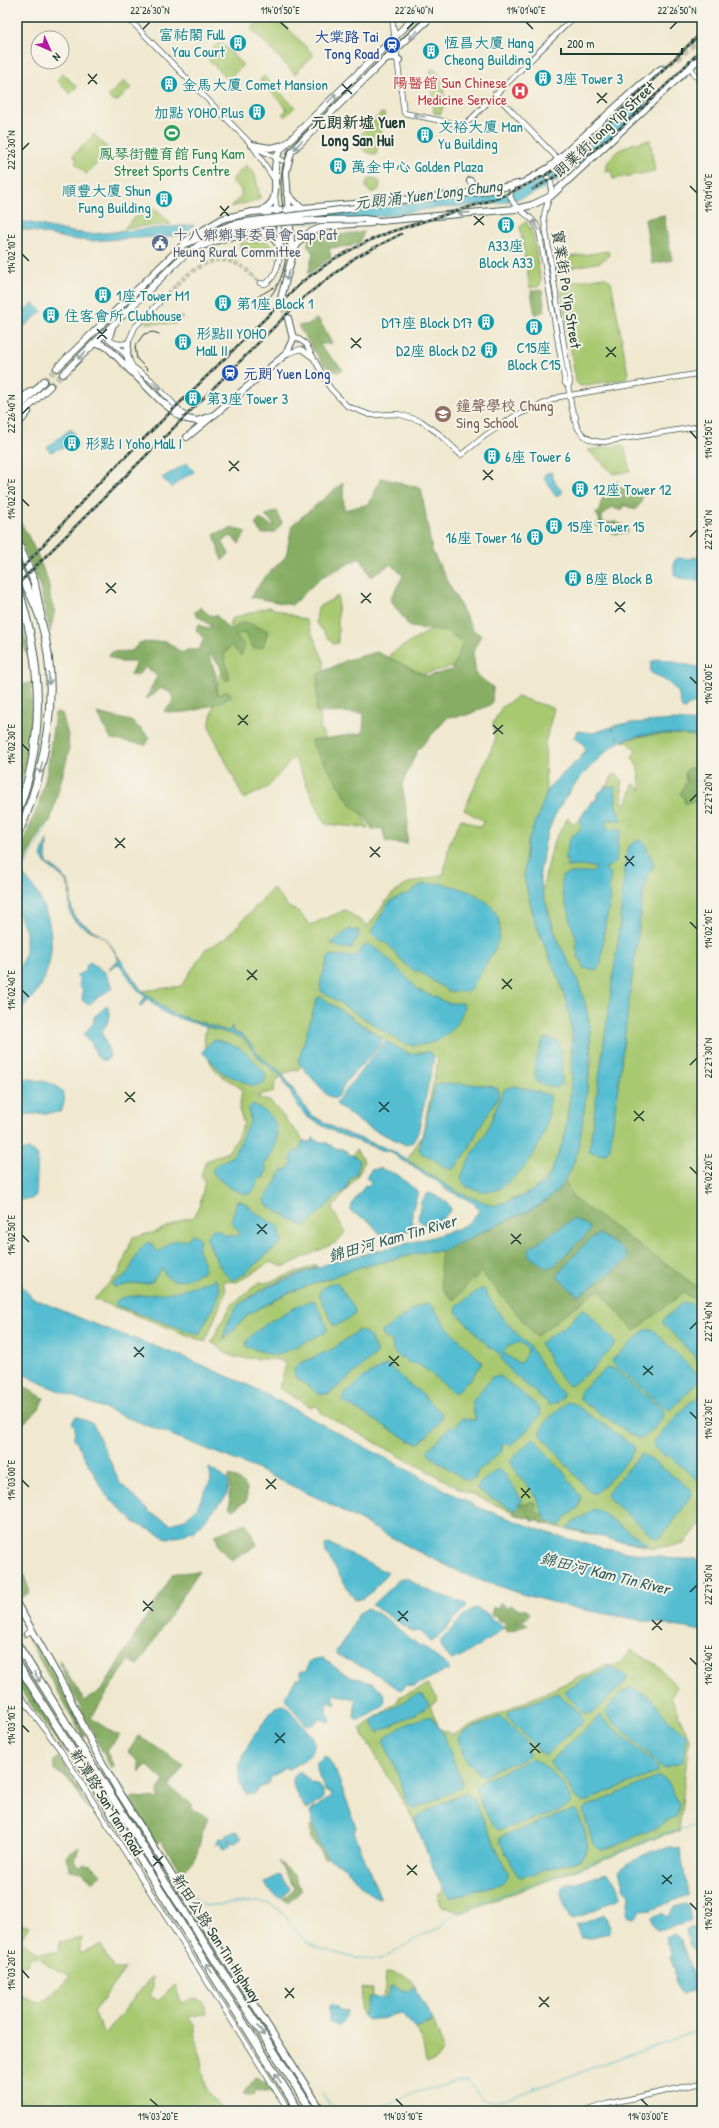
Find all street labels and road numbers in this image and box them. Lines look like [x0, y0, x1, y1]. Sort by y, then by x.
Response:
street label: 朗業街 Long Yip Street [549, 76, 660, 182]
street label: 寶業街 Po Yip Street [547, 228, 587, 351]
street label: 新潭路 San Tam Road [66, 1744, 148, 1860]
street label: 新田公路 San Tin Highway [167, 1870, 267, 2006]

